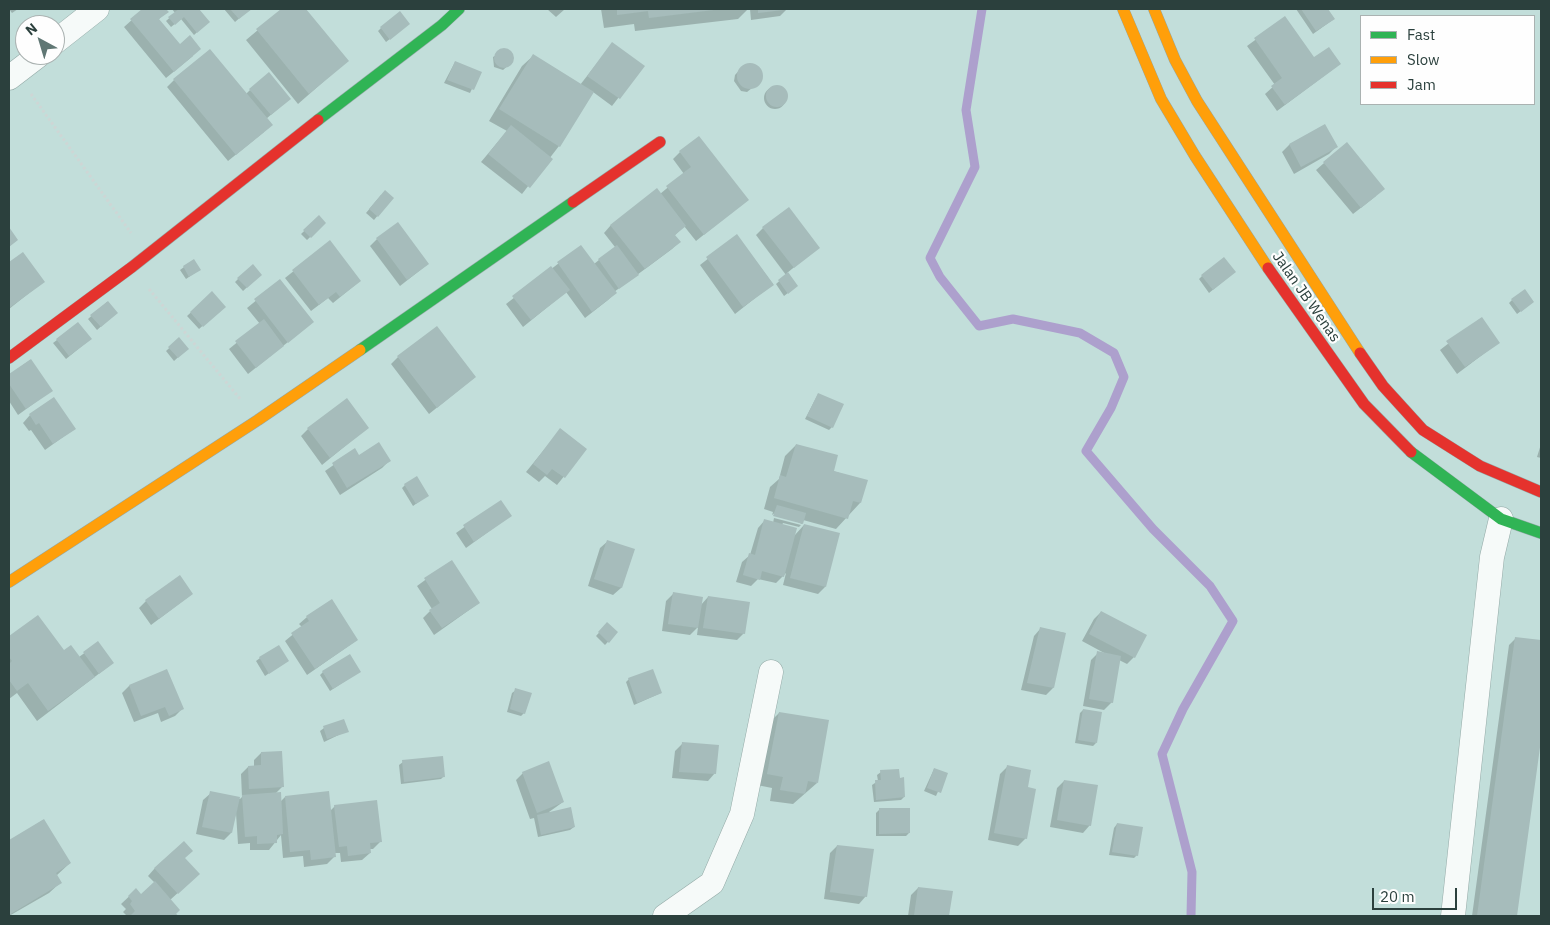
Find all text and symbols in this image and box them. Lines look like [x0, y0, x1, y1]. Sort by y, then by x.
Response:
north arrow [15, 15, 65, 65]
legend [1360, 15, 1535, 105]
text: N [22, 19, 41, 39]
text: Fast [1407, 25, 1435, 44]
text: Slow [1407, 50, 1440, 69]
text: Jam [1407, 75, 1436, 94]
street label: Jalan JB Wenas [1268, 248, 1344, 346]
scale bar [1375, 878, 1460, 910]
text: 20 m [1380, 887, 1415, 906]

